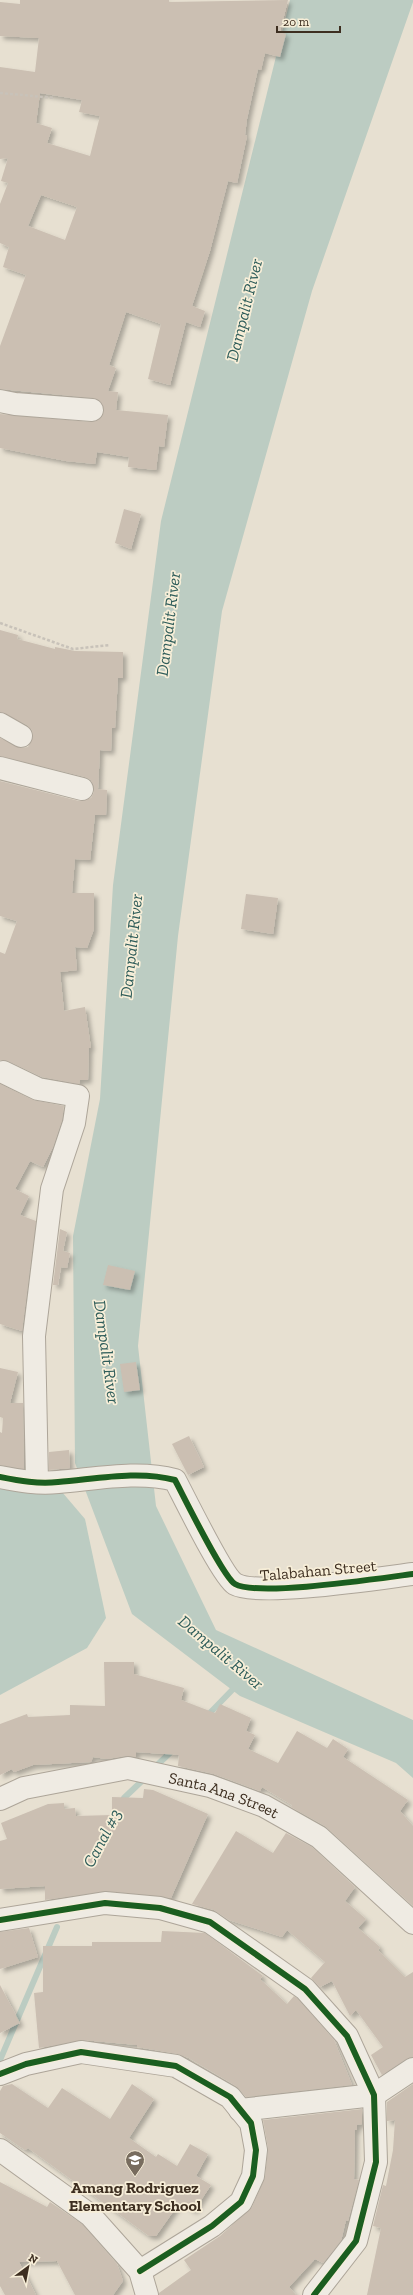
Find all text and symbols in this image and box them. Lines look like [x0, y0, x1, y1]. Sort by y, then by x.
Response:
scale bar [277, 8, 340, 34]
text: 20 m [283, 15, 310, 29]
water label: Dampalit River [222, 257, 266, 363]
water label: Dampalit River [152, 571, 184, 677]
water label: Dampalit River [116, 893, 146, 999]
water label: Dampalit River [90, 1299, 124, 1405]
street label: Talabahan Street [259, 1556, 377, 1585]
water label: Dampalit River [174, 1611, 268, 1693]
street label: Santa Ana Street [167, 1768, 282, 1823]
water label: Canal #3 [78, 1805, 126, 1871]
school or university icon: Amang Rodriguez Elementary School [124, 2149, 146, 2177]
place label: Amang Rodriguez Elementary School [69, 2178, 202, 2215]
north arrow [8, 2247, 48, 2287]
text: N [26, 2251, 41, 2267]

